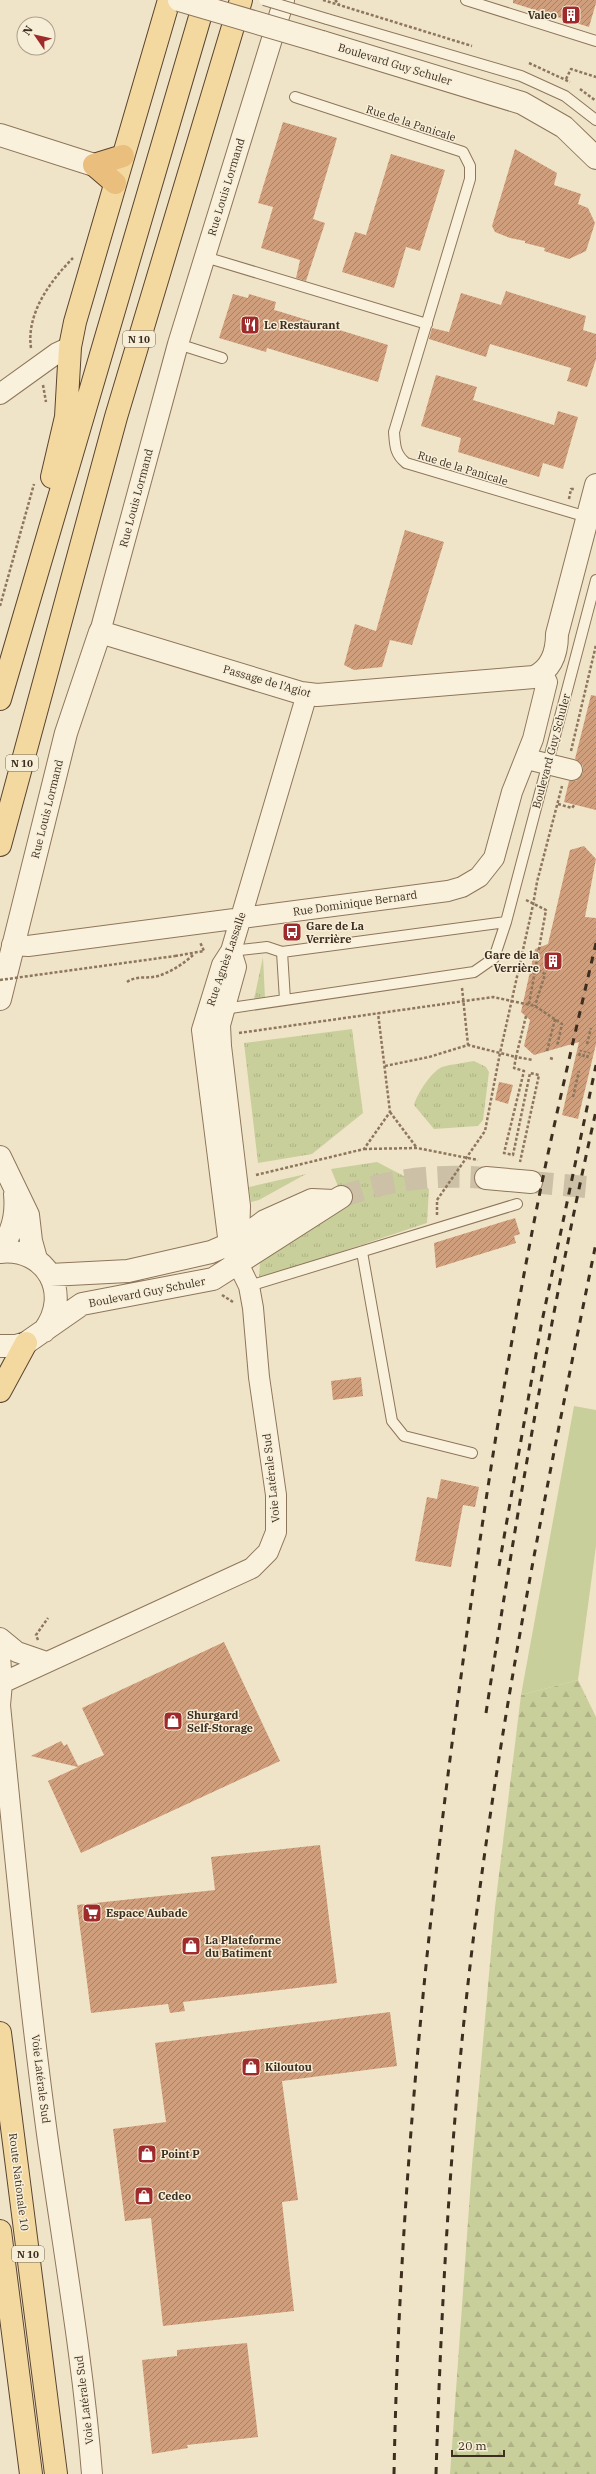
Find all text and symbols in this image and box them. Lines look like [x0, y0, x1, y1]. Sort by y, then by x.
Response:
building icon: Valeo [560, 4, 582, 26]
place label: Valeo [528, 8, 557, 22]
north arrow [16, 16, 56, 56]
text: N [19, 23, 36, 38]
street label: Boulevard Guy Schuler [336, 40, 454, 88]
street label: Rue de la Panicale [364, 102, 458, 144]
street label: Rue Louis Lormand [204, 136, 248, 238]
restaurant icon: Le Restaurant [239, 314, 261, 336]
place label: Le Restaurant [264, 318, 340, 332]
road number: N 10 [123, 331, 155, 347]
street label: Rue Louis Lormand [116, 447, 156, 549]
street label: Rue de la Panicale [416, 448, 510, 488]
street label: Passage de l'Agiot [221, 662, 313, 700]
street label: Boulevard Guy Schuler [529, 692, 573, 810]
road number: N 10 [6, 755, 38, 771]
street label: Rue Louis Lormand [28, 758, 66, 860]
street label: Rue Dominique Bernard [292, 887, 418, 919]
street label: Rue Agnès Lassalle [203, 910, 249, 1008]
place label: Gare de La Verrière [306, 919, 364, 946]
bus stop icon: Gare de La Verrière [281, 921, 303, 943]
place label: Gare de la Verrière [484, 948, 539, 975]
building icon: Gare de la Verrière [542, 950, 564, 972]
street label: Boulevard Guy Schuler [88, 1274, 207, 1310]
street label: Voie Latérale Sud [259, 1432, 283, 1523]
place label: Shurgard Self-Storage [187, 1708, 253, 1735]
shop icon: Shurgard Self-Storage [162, 1710, 184, 1732]
supermarket icon: Espace Aubade [81, 1902, 103, 1924]
place label: Espace Aubade [106, 1906, 188, 1920]
place label: La Plateforme du Batiment [205, 1933, 281, 1960]
shop icon: La Plateforme du Batiment [180, 1935, 202, 1957]
street label: Voie Latérale Sud [29, 2034, 53, 2125]
shop icon: Kiloutou [240, 2056, 262, 2078]
place label: Kiloutou [265, 2060, 312, 2074]
street label: Route Nationale 10 [6, 2132, 32, 2232]
shop icon: Point P [136, 2143, 158, 2165]
place label: Point P [161, 2147, 200, 2161]
shop icon: Cedeo [133, 2185, 155, 2207]
place label: Cedeo [158, 2189, 191, 2203]
road number: N 10 [12, 2246, 44, 2262]
street label: Voie Latérale Sud [72, 2354, 96, 2445]
scale bar [452, 2432, 504, 2458]
text: 20 m [458, 2438, 487, 2453]

